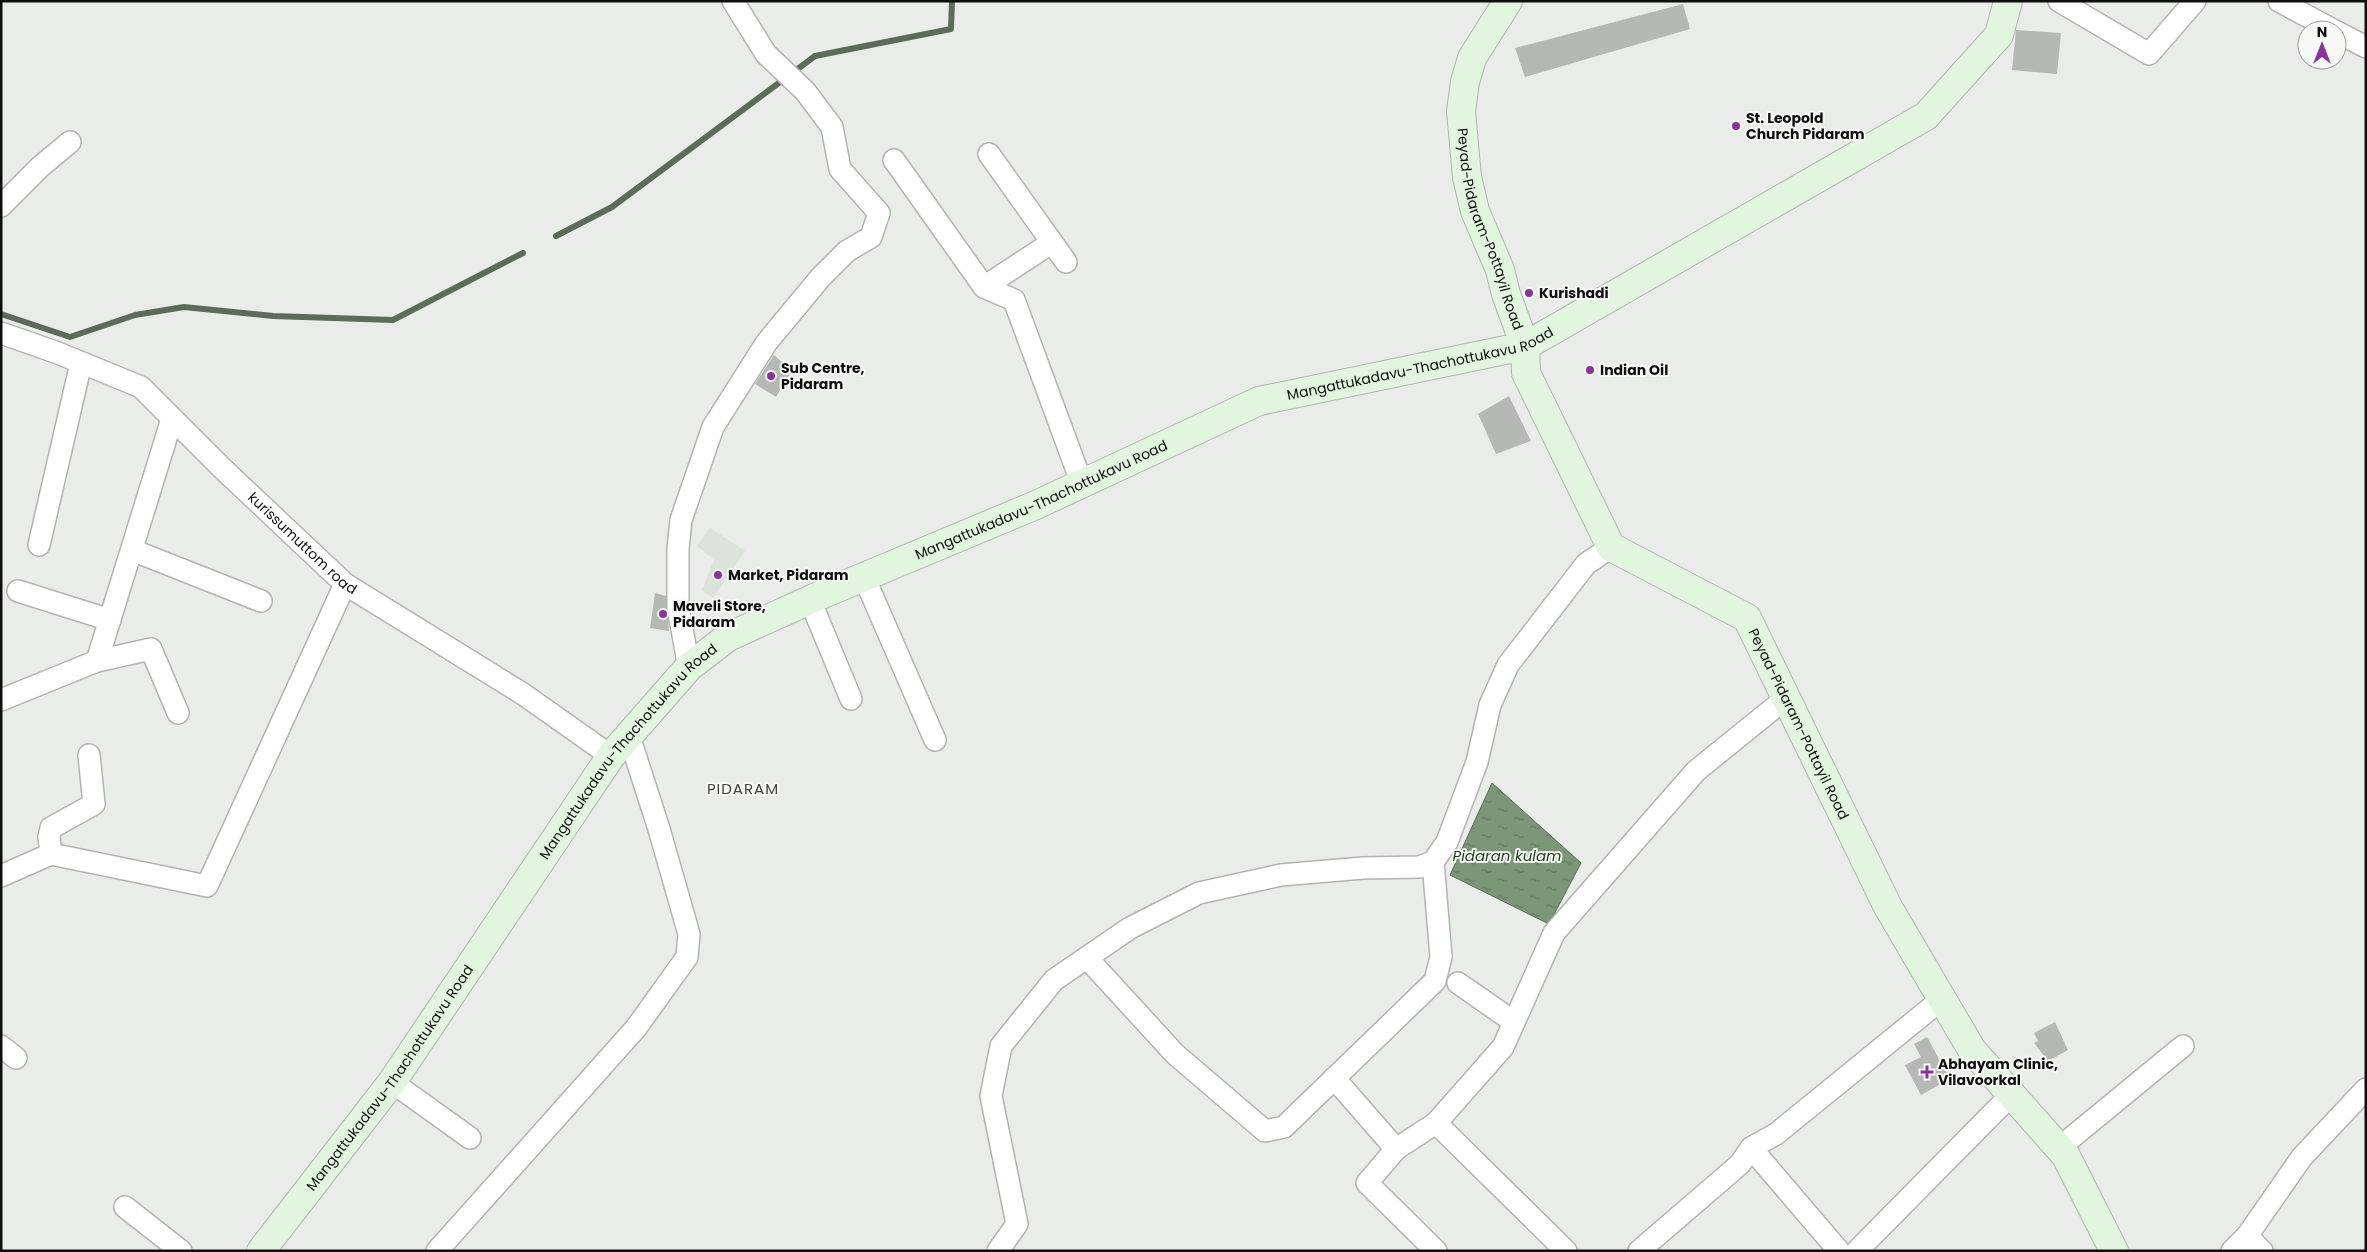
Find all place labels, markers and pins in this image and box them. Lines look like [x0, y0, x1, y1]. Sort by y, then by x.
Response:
place label: St. Leopold Church Pidaram [1746, 108, 1865, 144]
marker: St. Leopold Church Pidaram [1730, 120, 1742, 132]
place label: Kurishadi [1539, 283, 1609, 303]
marker: Kurishadi [1523, 287, 1535, 299]
place label: Sub Centre, Pidaram [781, 358, 865, 394]
place label: Indian Oil [1600, 360, 1668, 380]
marker: Indian Oil [1584, 364, 1596, 376]
marker: Sub Centre, Pidaram [765, 370, 777, 382]
place label: Market, Pidaram [728, 565, 849, 585]
marker: Market, Pidaram [712, 569, 724, 581]
place label: Maveli Store, Pidaram [673, 596, 766, 632]
marker: Maveli Store, Pidaram [657, 608, 669, 620]
place label: Abhayam Clinic, Vilavoorkal [1938, 1054, 2058, 1090]
marker: Abhayam Clinic, Vilavoorkal [1920, 1065, 1934, 1079]

